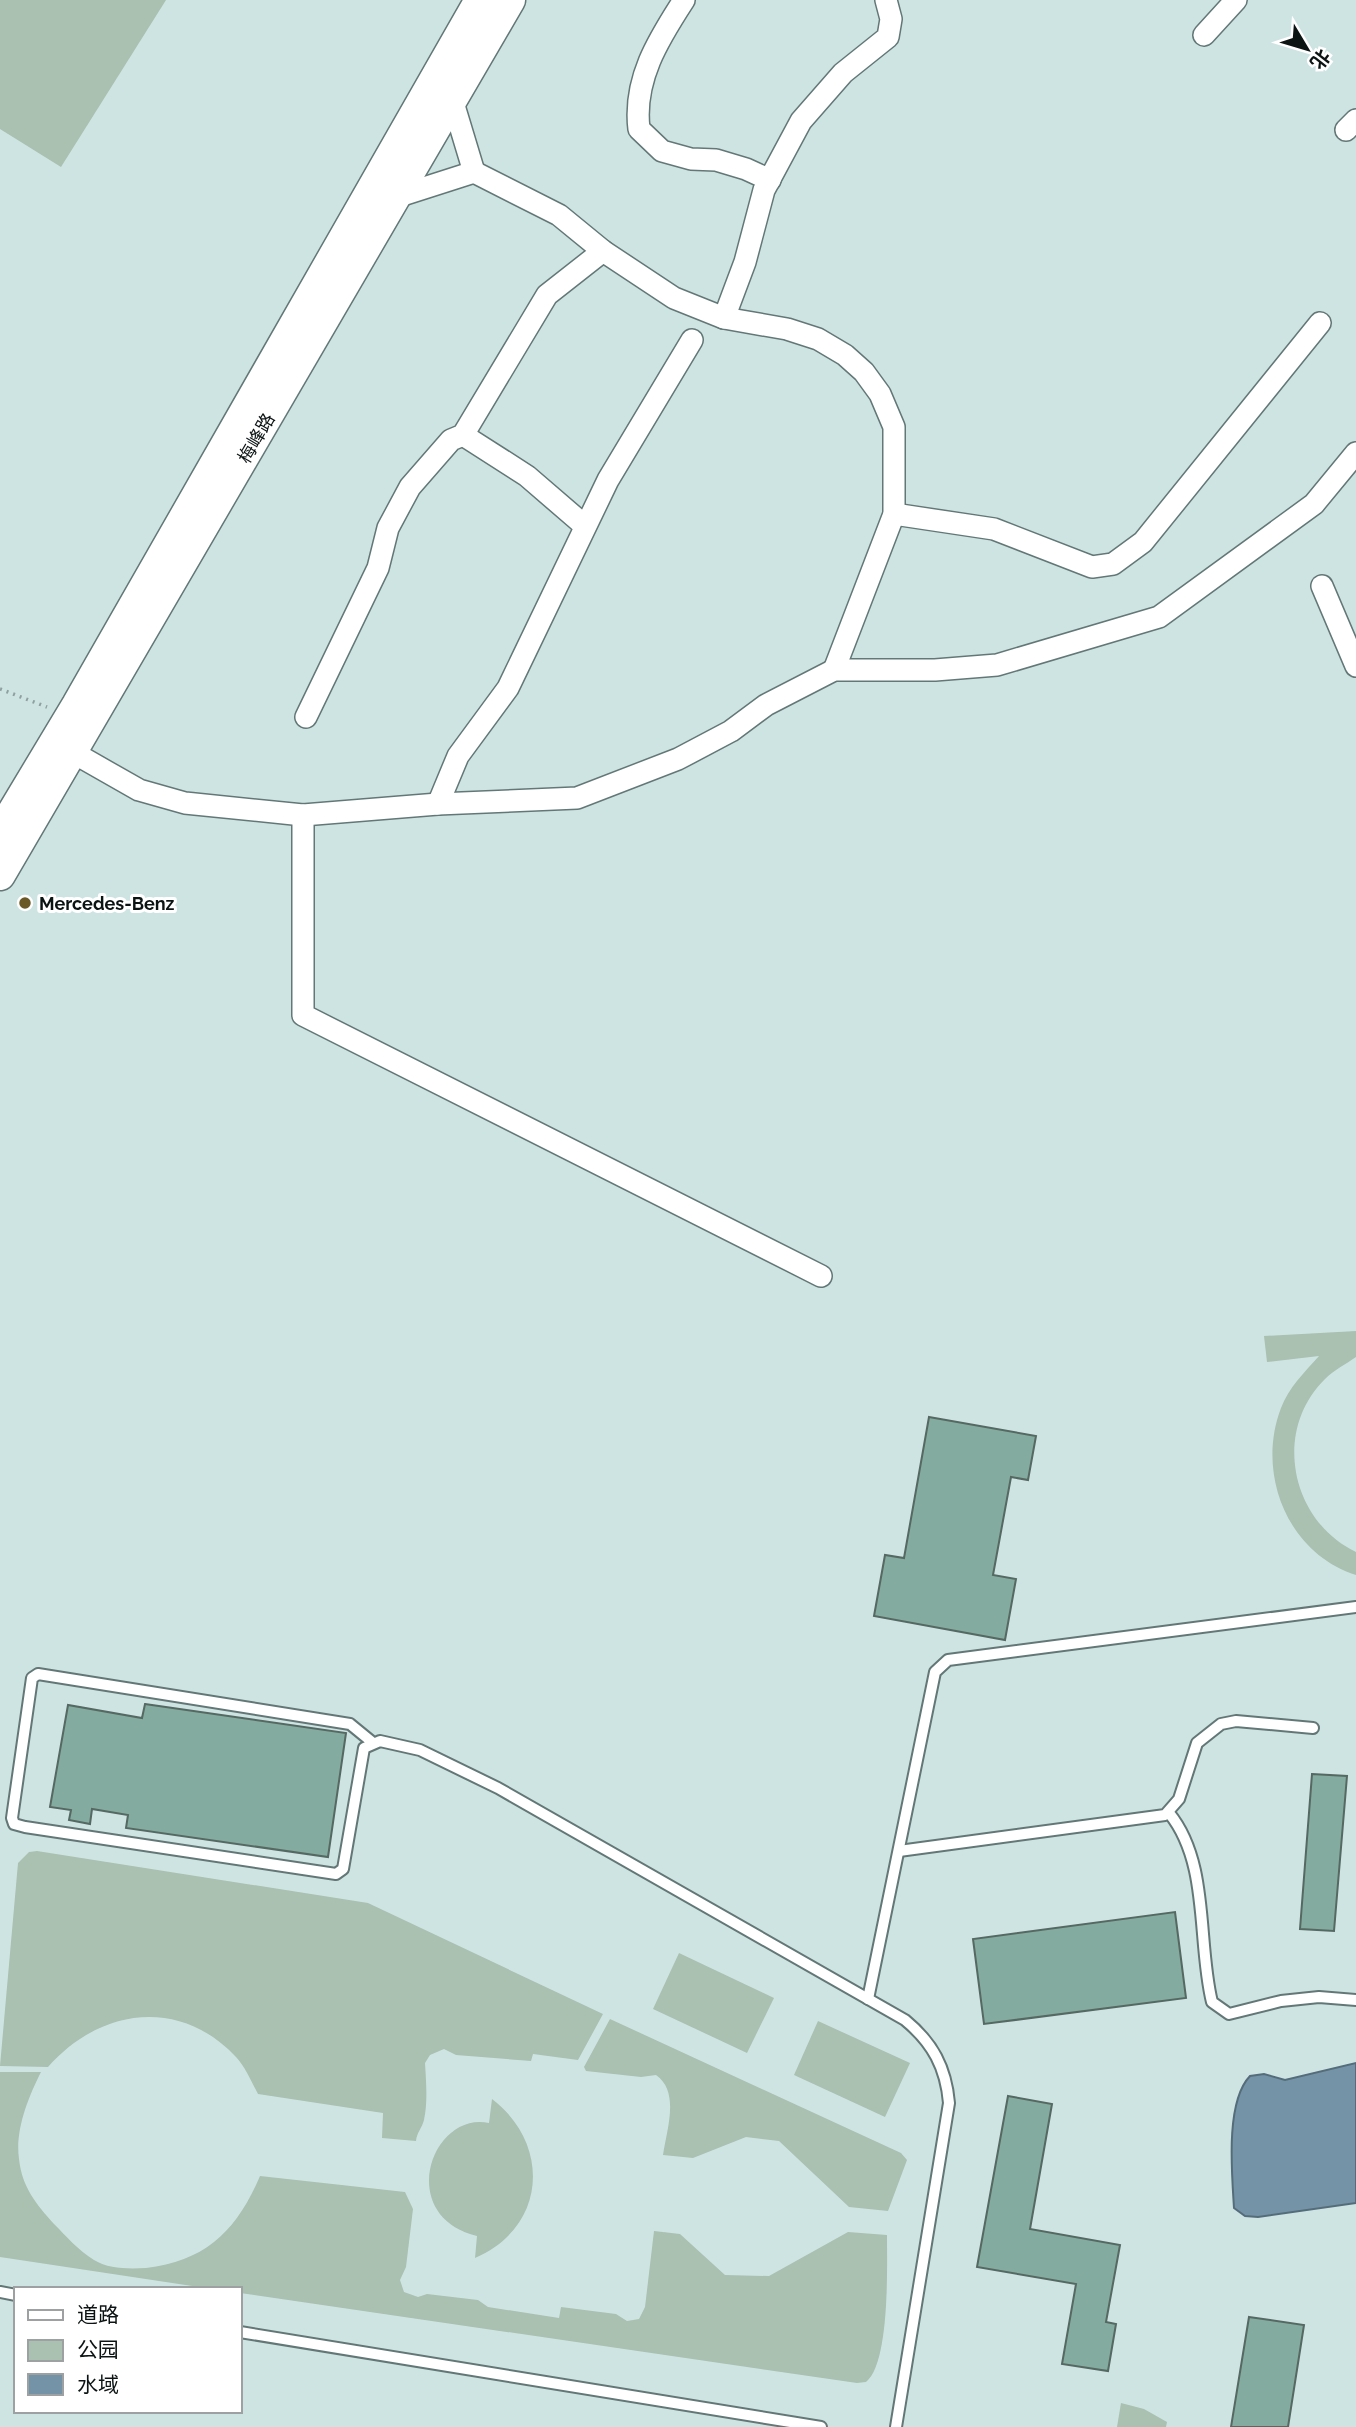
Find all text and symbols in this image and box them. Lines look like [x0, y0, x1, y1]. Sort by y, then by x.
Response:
north arrow [1272, 14, 1342, 84]
text: 北 [1306, 45, 1335, 74]
street label: 梅峰路 [233, 409, 279, 467]
place label: Mercedes-Benz [39, 893, 175, 914]
marker: Mercedes-Benz [17, 895, 33, 911]
legend [14, 2287, 242, 2413]
text: 道路 [77, 2302, 119, 2327]
text: 公园 [77, 2337, 119, 2362]
text: 水域 [77, 2372, 119, 2397]

